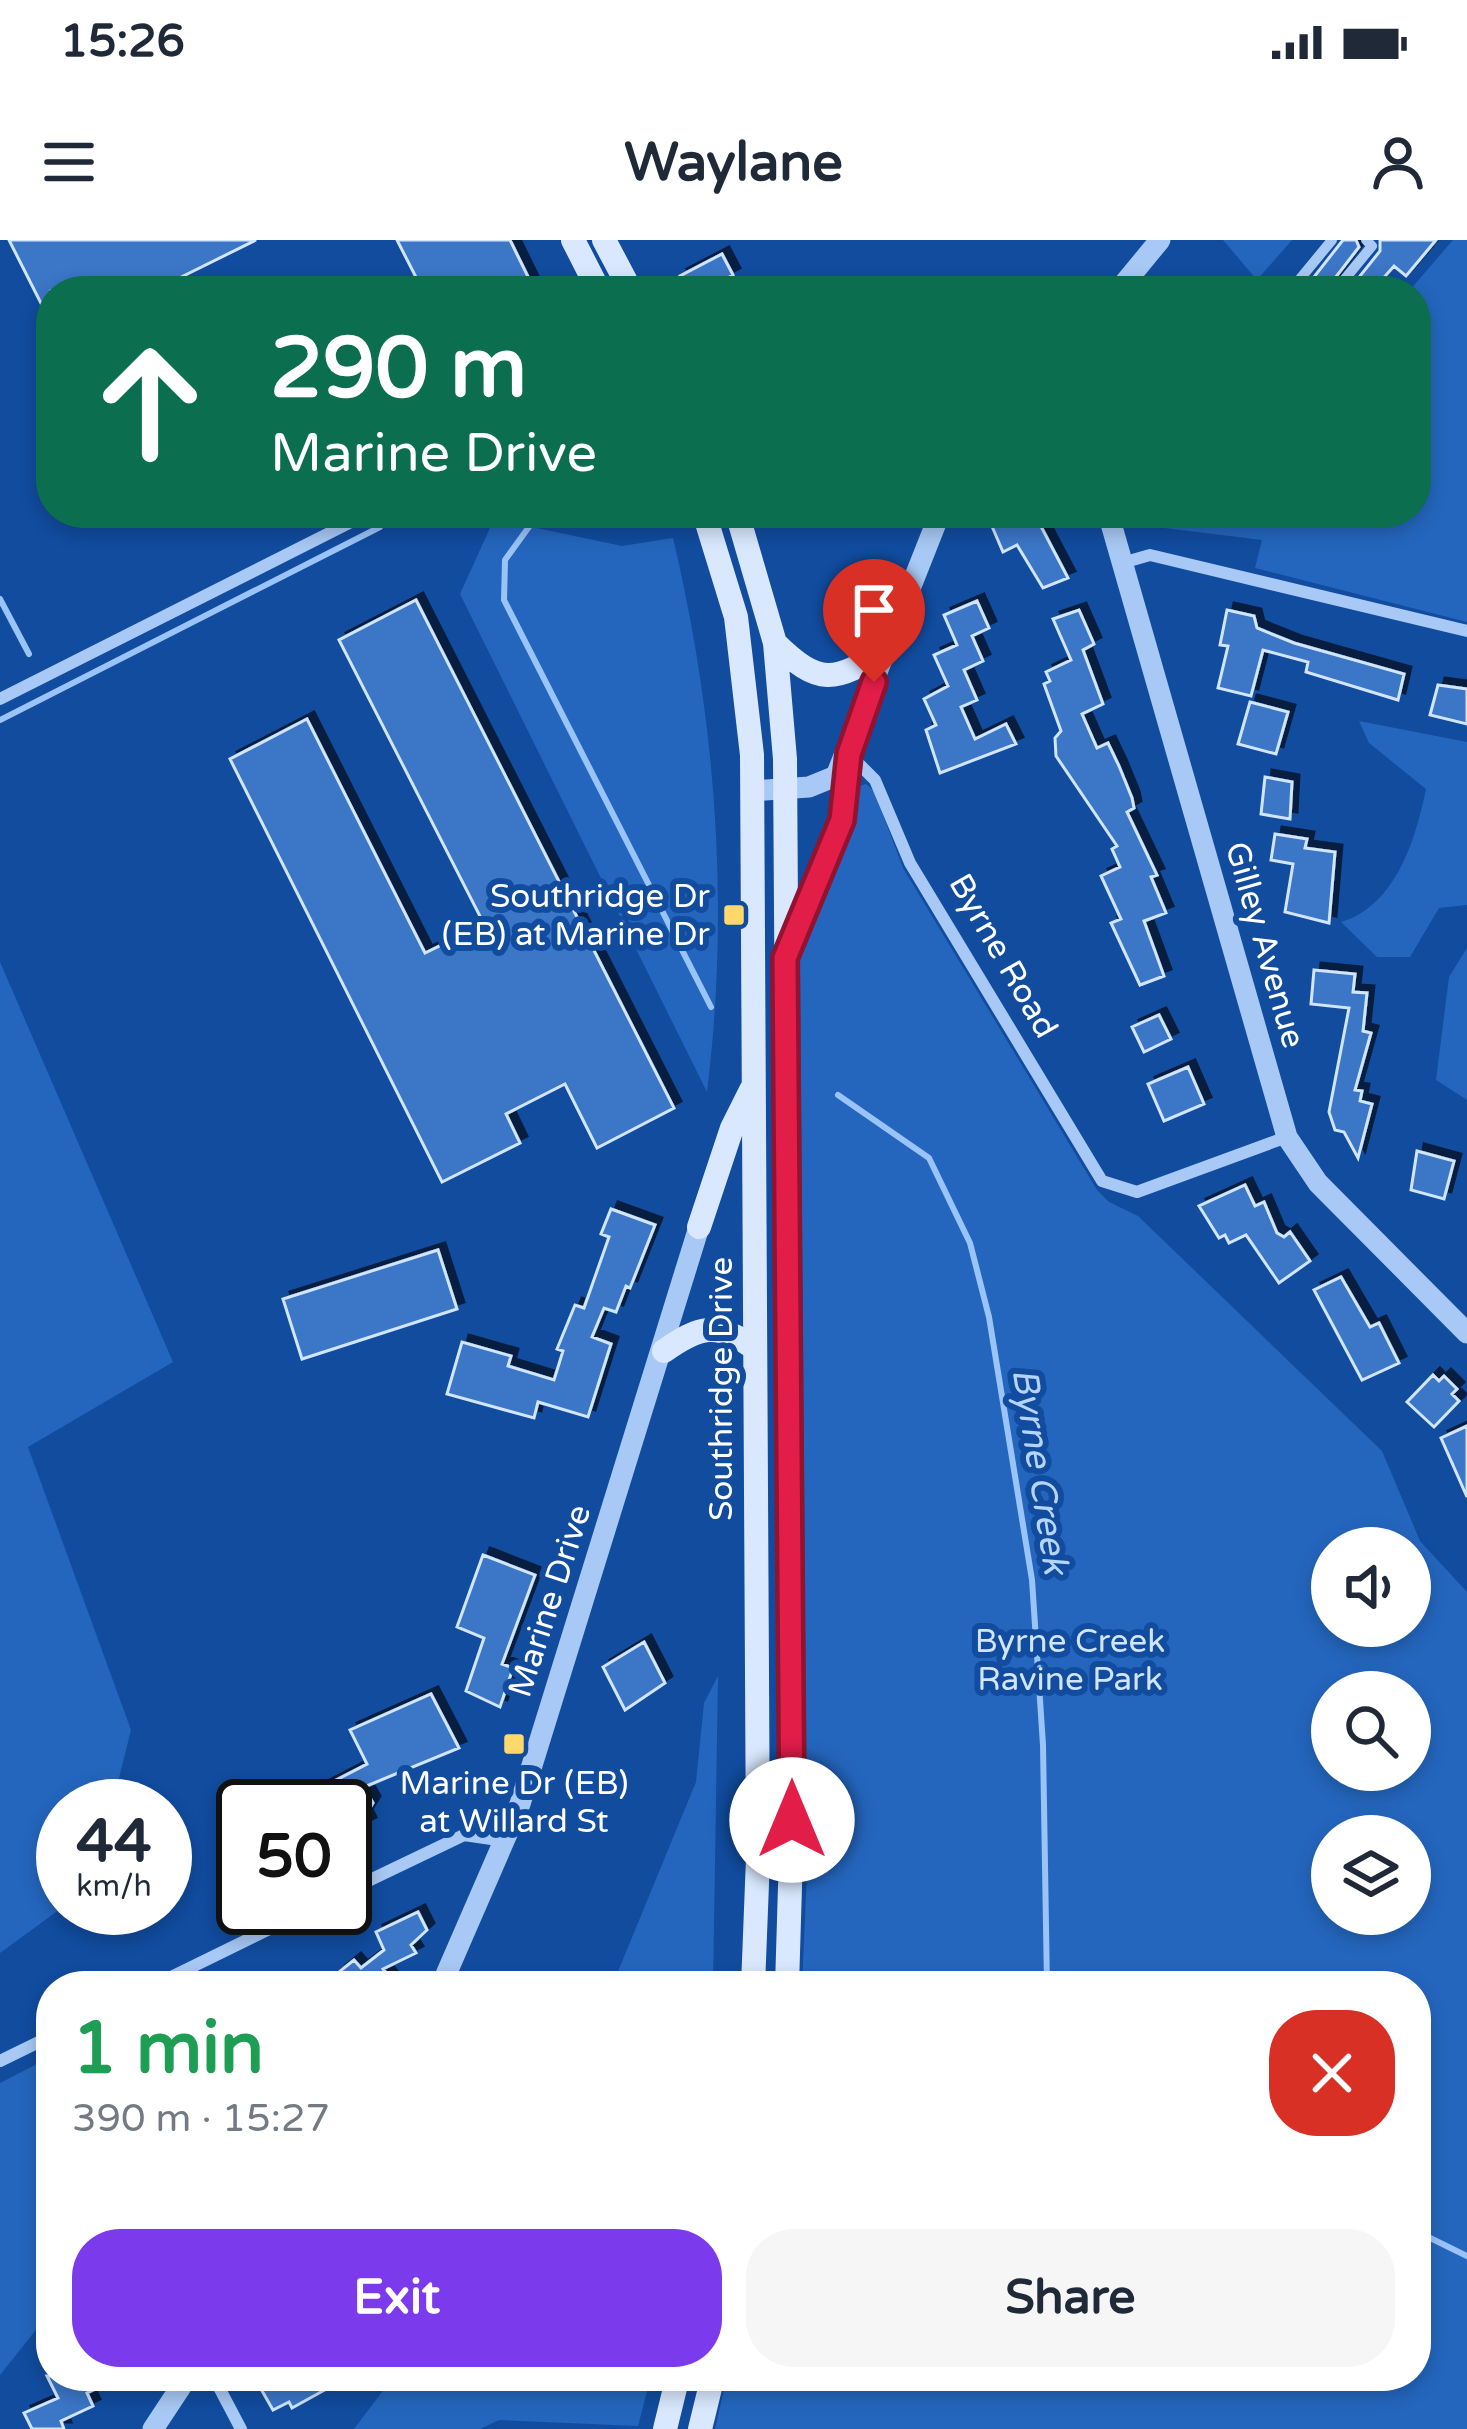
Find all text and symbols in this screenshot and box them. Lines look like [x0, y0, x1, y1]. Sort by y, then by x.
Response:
text: 15:26 [60, 15, 185, 69]
icon: menu [36, 129, 102, 195]
icon: person [1365, 129, 1431, 195]
text: Waylane [624, 130, 843, 195]
text: 290 m [270, 319, 527, 420]
icon: ahead [72, 324, 228, 480]
text: Marine Drive [270, 421, 597, 486]
pin [823, 559, 925, 682]
icon: arrive [841, 577, 907, 643]
street label: Gilley Avenue [1217, 837, 1313, 1053]
street label: Byrne Road [940, 867, 1066, 1045]
place label: Southridge Dr (EB) at Marine Dr [442, 877, 710, 954]
marker: Southridge Dr (EB) at Marine Dr [721, 902, 747, 928]
street label: Southridge Drive [702, 1257, 741, 1521]
water label: Byrne Creek [1003, 1365, 1078, 1579]
street label: Marine Drive [501, 1500, 599, 1702]
map controls [1311, 1527, 1431, 1935]
button: sound [1311, 1527, 1431, 1647]
park label: Byrne Creek Ravine Park [975, 1622, 1165, 1699]
button: search [1311, 1671, 1431, 1791]
marker: Marine Dr (EB) at Willard St [501, 1731, 527, 1757]
position arrow [729, 1757, 855, 1883]
place label: Marine Dr (EB) at Willard St [400, 1764, 628, 1841]
speed limit sign: 50 [216, 1779, 372, 1935]
text: 44 [76, 1806, 152, 1878]
button: layers [1311, 1815, 1431, 1935]
text: km/h [76, 1868, 152, 1905]
text: 1 min [72, 2006, 264, 2093]
button: close [1269, 2010, 1395, 2136]
text: 390 m · 15:27 [72, 2095, 330, 2142]
button: Exit [72, 2229, 722, 2367]
button: Share [746, 2229, 1395, 2367]

